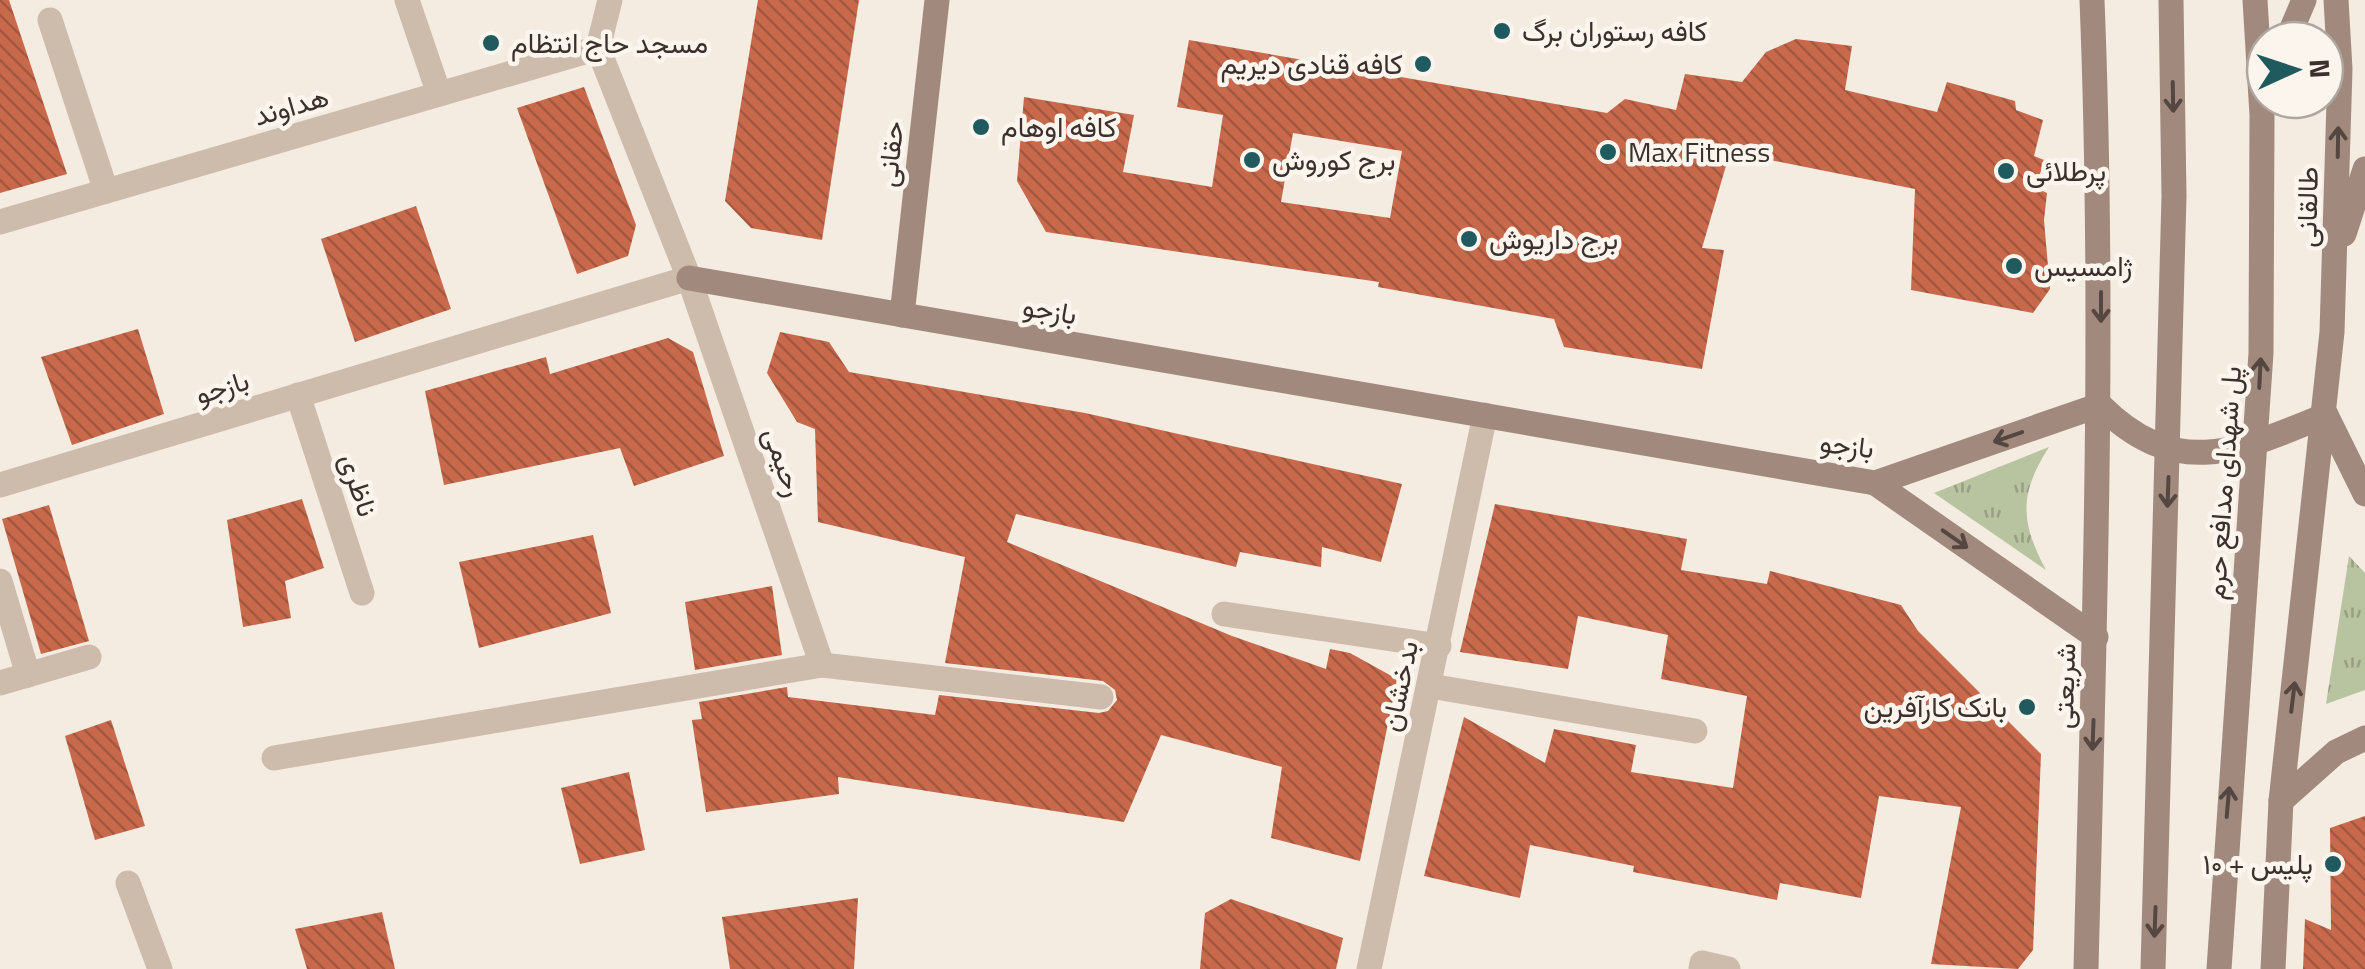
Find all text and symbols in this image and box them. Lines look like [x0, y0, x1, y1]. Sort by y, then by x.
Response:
place label: کافه رستوران برگ [1522, 9, 1707, 52]
marker: کافه رستوران برگ [1491, 20, 1513, 42]
north arrow [2245, 20, 2345, 120]
place label: مسجد حاج انتظام [511, 21, 708, 64]
marker: مسجد حاج انتظام [480, 32, 502, 54]
place label: کافه قنادی دیریم [1221, 42, 1403, 85]
marker: کافه قنادی دیریم [1412, 53, 1434, 75]
text: N [2298, 58, 2342, 79]
street label: هداوند [248, 74, 333, 137]
one-way arrow [2163, 81, 2182, 113]
place label: کافه اوهام [1001, 105, 1117, 148]
marker: کافه اوهام [970, 116, 992, 138]
street label: حقانی [865, 119, 914, 189]
one-way arrow [2329, 127, 2348, 159]
place label: Max Fitness [1628, 130, 1770, 173]
place label: برج کوروش [1272, 138, 1396, 181]
marker: Max Fitness [1597, 141, 1619, 163]
marker: برج کوروش [1241, 149, 1263, 171]
place label: پرطلائی [2026, 149, 2106, 192]
marker: پرطلائی [1995, 160, 2017, 182]
street label: طالقانی [2284, 166, 2329, 248]
place label: برج داریوش [1489, 217, 1618, 260]
marker: برج داریوش [1458, 228, 1480, 250]
place label: ژامسیس [2034, 244, 2133, 287]
marker: ژامسیس [2003, 255, 2025, 277]
street label: بازجو [1020, 284, 1081, 335]
one-way arrow [2092, 290, 2110, 323]
one-way arrow [2251, 357, 2270, 390]
street label: بازجو [190, 358, 254, 415]
street label: پل شهدای مدافع حرم [2193, 365, 2252, 601]
street label: بازجو [1818, 420, 1877, 469]
street label: رحیمی [753, 421, 816, 502]
one-way arrow [1994, 429, 2025, 447]
street label: ناظری [329, 448, 390, 522]
one-way arrow [2158, 476, 2177, 508]
one-way arrow [1940, 528, 1968, 549]
street label: بدخشان [1368, 637, 1429, 735]
street label: شریعتی [2041, 642, 2086, 730]
one-way arrow [2284, 682, 2303, 714]
place label: بانک کارآفرین [1863, 685, 2007, 728]
marker: بانک کارآفرین [2016, 696, 2038, 718]
one-way arrow [2083, 718, 2102, 750]
one-way arrow [2219, 786, 2238, 818]
place label: پلیس + ۱۰ [2203, 842, 2313, 885]
marker: پلیس + ۱۰ [2322, 853, 2344, 875]
one-way arrow [2146, 906, 2165, 938]

